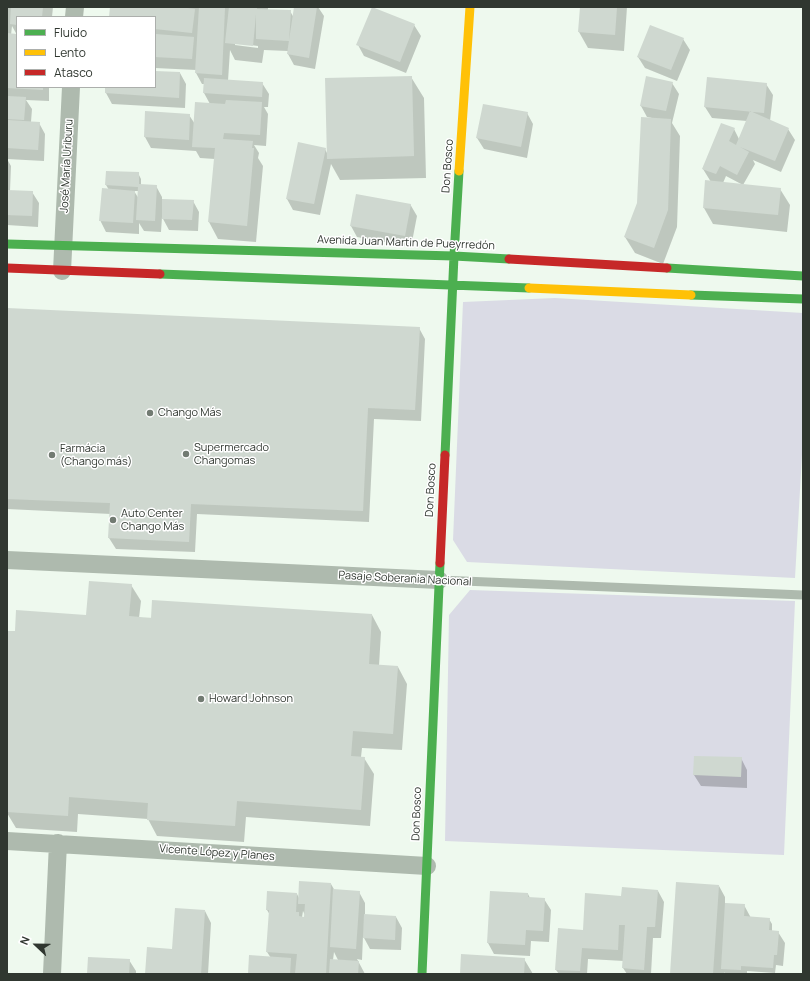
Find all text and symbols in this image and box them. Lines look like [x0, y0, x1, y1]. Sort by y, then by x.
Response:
legend [16, 16, 156, 88]
text: Fluido [54, 24, 87, 41]
text: Lento [54, 44, 86, 61]
text: Atasco [54, 64, 93, 81]
street label: José María Uriburu [58, 119, 76, 213]
street label: Don Bosco [440, 139, 456, 193]
street label: Avenida Juan Martin de Pueyrredón [317, 233, 495, 253]
place label: Chango Más [158, 406, 221, 420]
marker: Chango Más [145, 408, 155, 418]
place label: Supermercado Changomas [194, 441, 269, 467]
place label: Farmácia (Chango más) [60, 442, 132, 468]
marker: Supermercado Changomas [181, 449, 191, 459]
marker: Farmácia (Chango más) [47, 450, 57, 460]
street label: Don Bosco [423, 463, 439, 517]
place label: Auto Center Chango Más [121, 507, 184, 533]
marker: Auto Center Chango Más [108, 515, 118, 525]
street label: Pasaje Soberania Nacional [338, 569, 472, 589]
place label: Howard Johnson [209, 692, 293, 706]
marker: Howard Johnson [196, 694, 206, 704]
street label: Don Bosco [409, 787, 425, 841]
street label: Vicente López y Planes [159, 842, 275, 864]
north arrow [16, 925, 56, 965]
text: N [16, 934, 33, 947]

